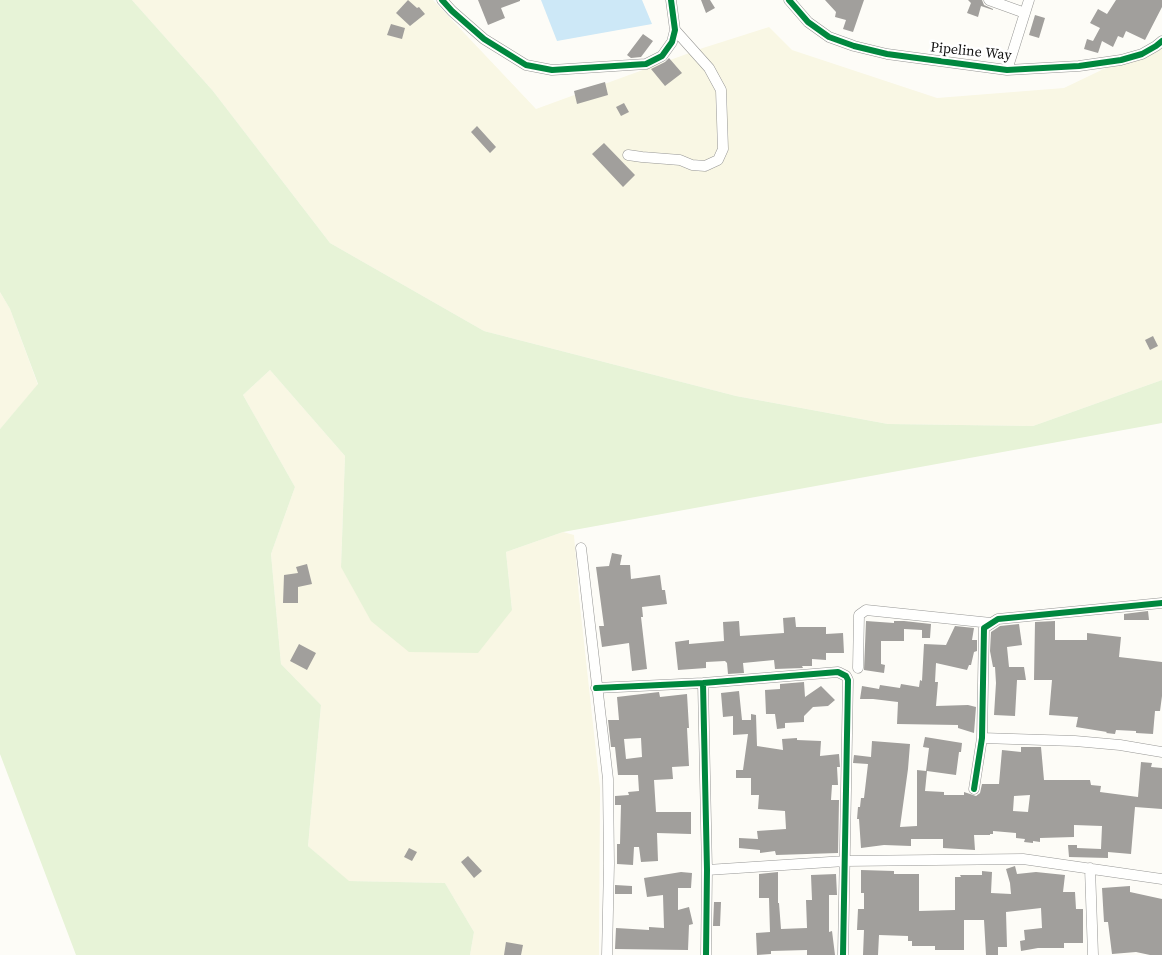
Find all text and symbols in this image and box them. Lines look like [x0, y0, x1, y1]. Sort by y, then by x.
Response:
street label: Pipeline Way [930, 39, 1012, 65]

